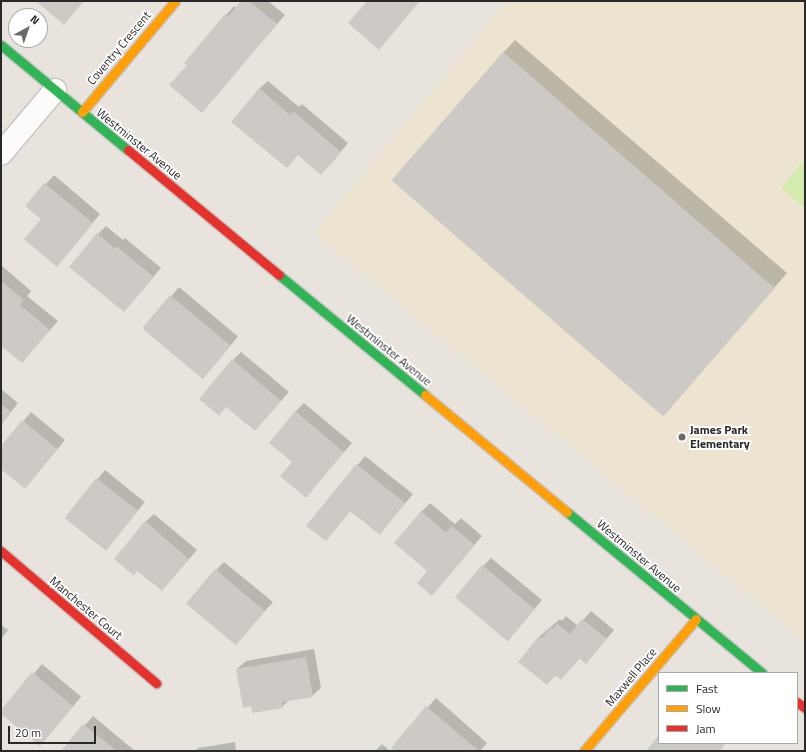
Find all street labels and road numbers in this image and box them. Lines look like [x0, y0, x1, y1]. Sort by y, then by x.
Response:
street label: Coventry Crescent [84, 8, 154, 88]
street label: Westminster Avenue [93, 105, 185, 183]
street label: Westminster Avenue [343, 311, 435, 389]
street label: Westminster Avenue [594, 517, 684, 595]
street label: Manchester Court [47, 573, 125, 643]
street label: Maxwell Place [602, 645, 660, 709]

